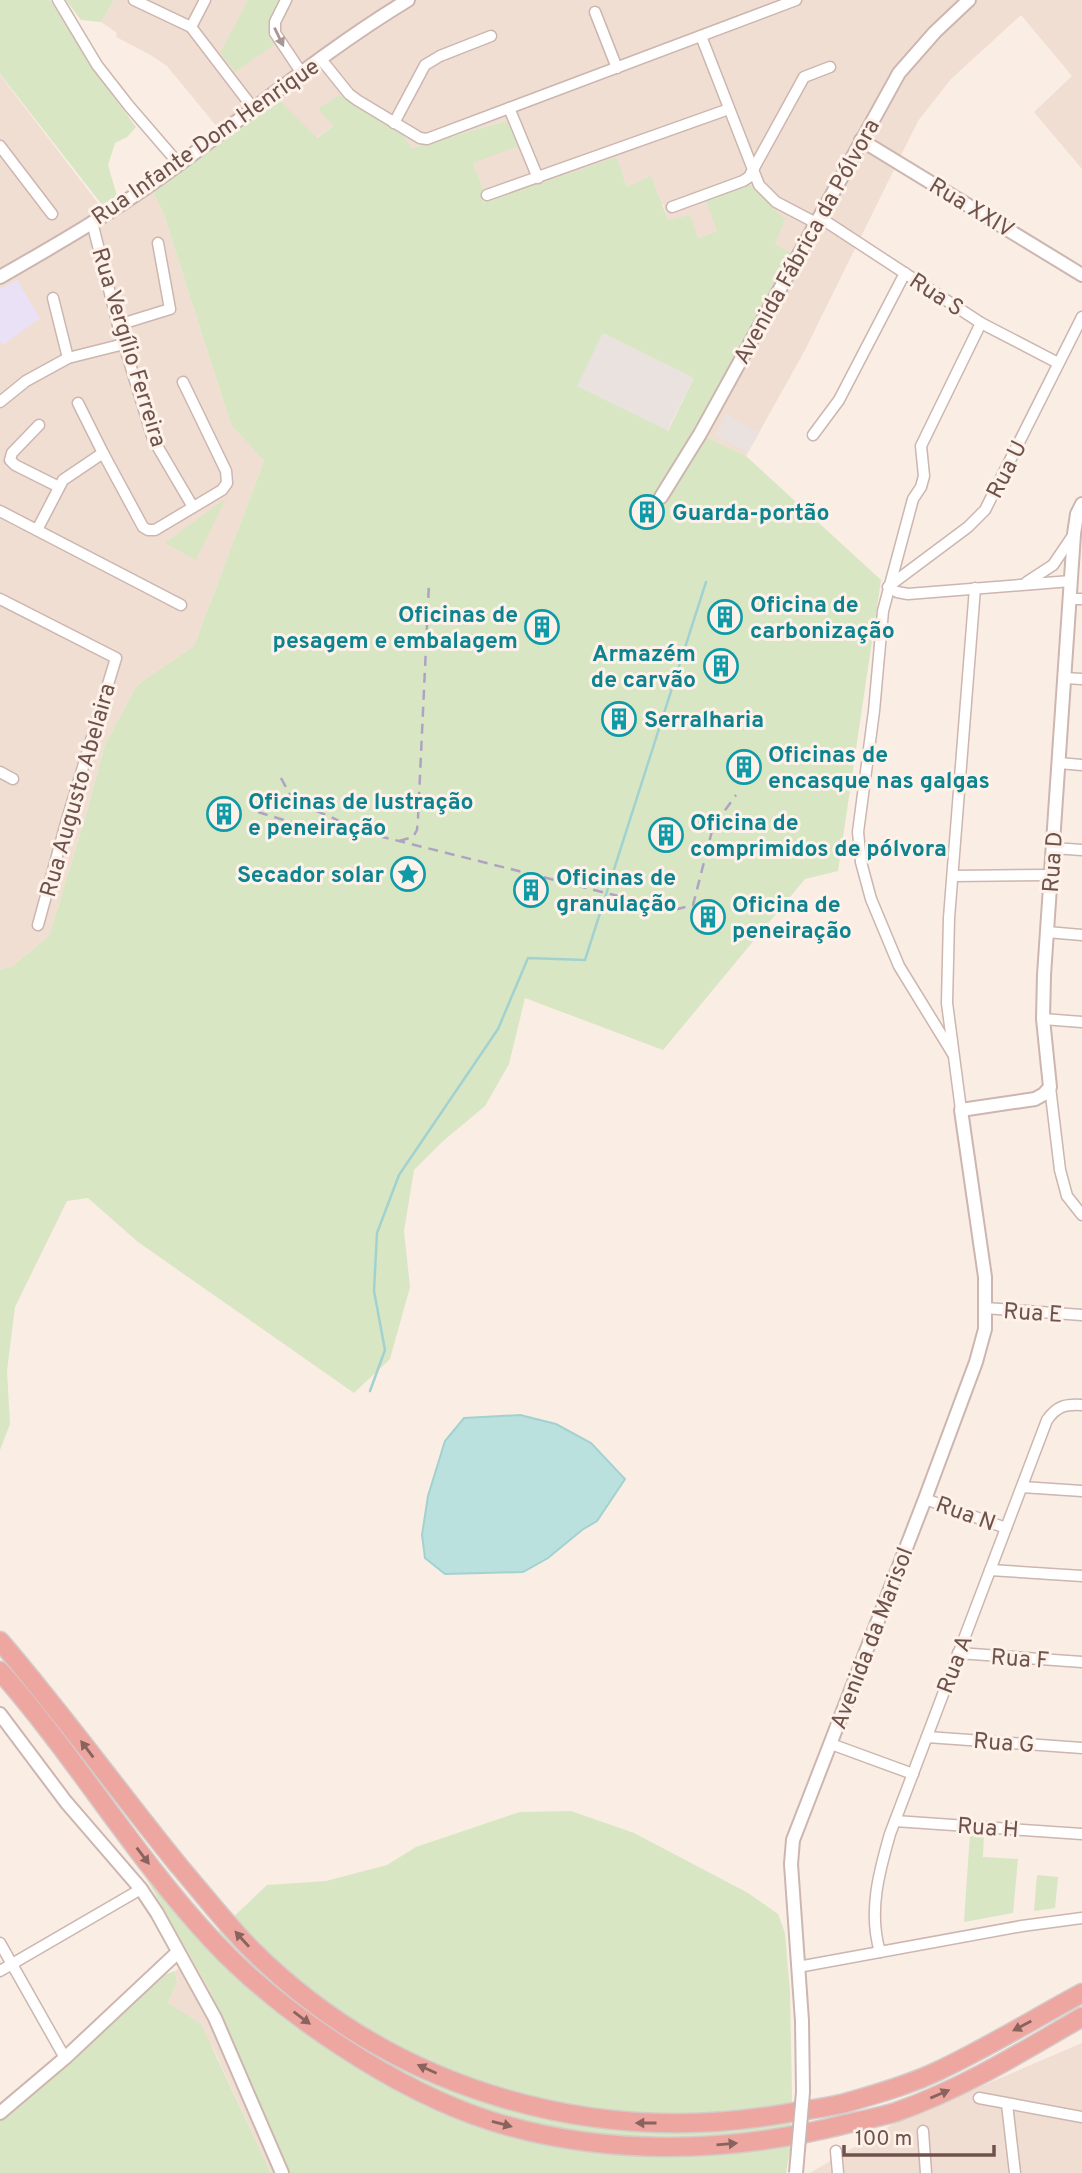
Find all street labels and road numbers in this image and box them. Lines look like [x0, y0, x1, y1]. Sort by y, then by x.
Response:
street label: Rua Infante Dom Henrique [87, 53, 326, 233]
street label: Avenida Fábrica da Pólvora [729, 114, 888, 370]
street label: Rua XXIV [923, 172, 1019, 246]
street label: Rua Vergílio Ferreira [83, 244, 172, 451]
street label: Rua S [903, 268, 968, 324]
street label: Rua U [981, 436, 1035, 504]
street label: Rua Augusto Abelaira [35, 680, 124, 901]
street label: Rua D [1038, 831, 1071, 894]
street label: Rua E [1002, 1298, 1063, 1331]
street label: Rua N [931, 1491, 999, 1540]
street label: Avenida da Marisol [825, 1544, 921, 1734]
street label: Rua A [932, 1632, 981, 1698]
street label: Rua F [990, 1644, 1050, 1677]
street label: Rua G [972, 1728, 1035, 1761]
street label: Rua H [956, 1813, 1020, 1846]

